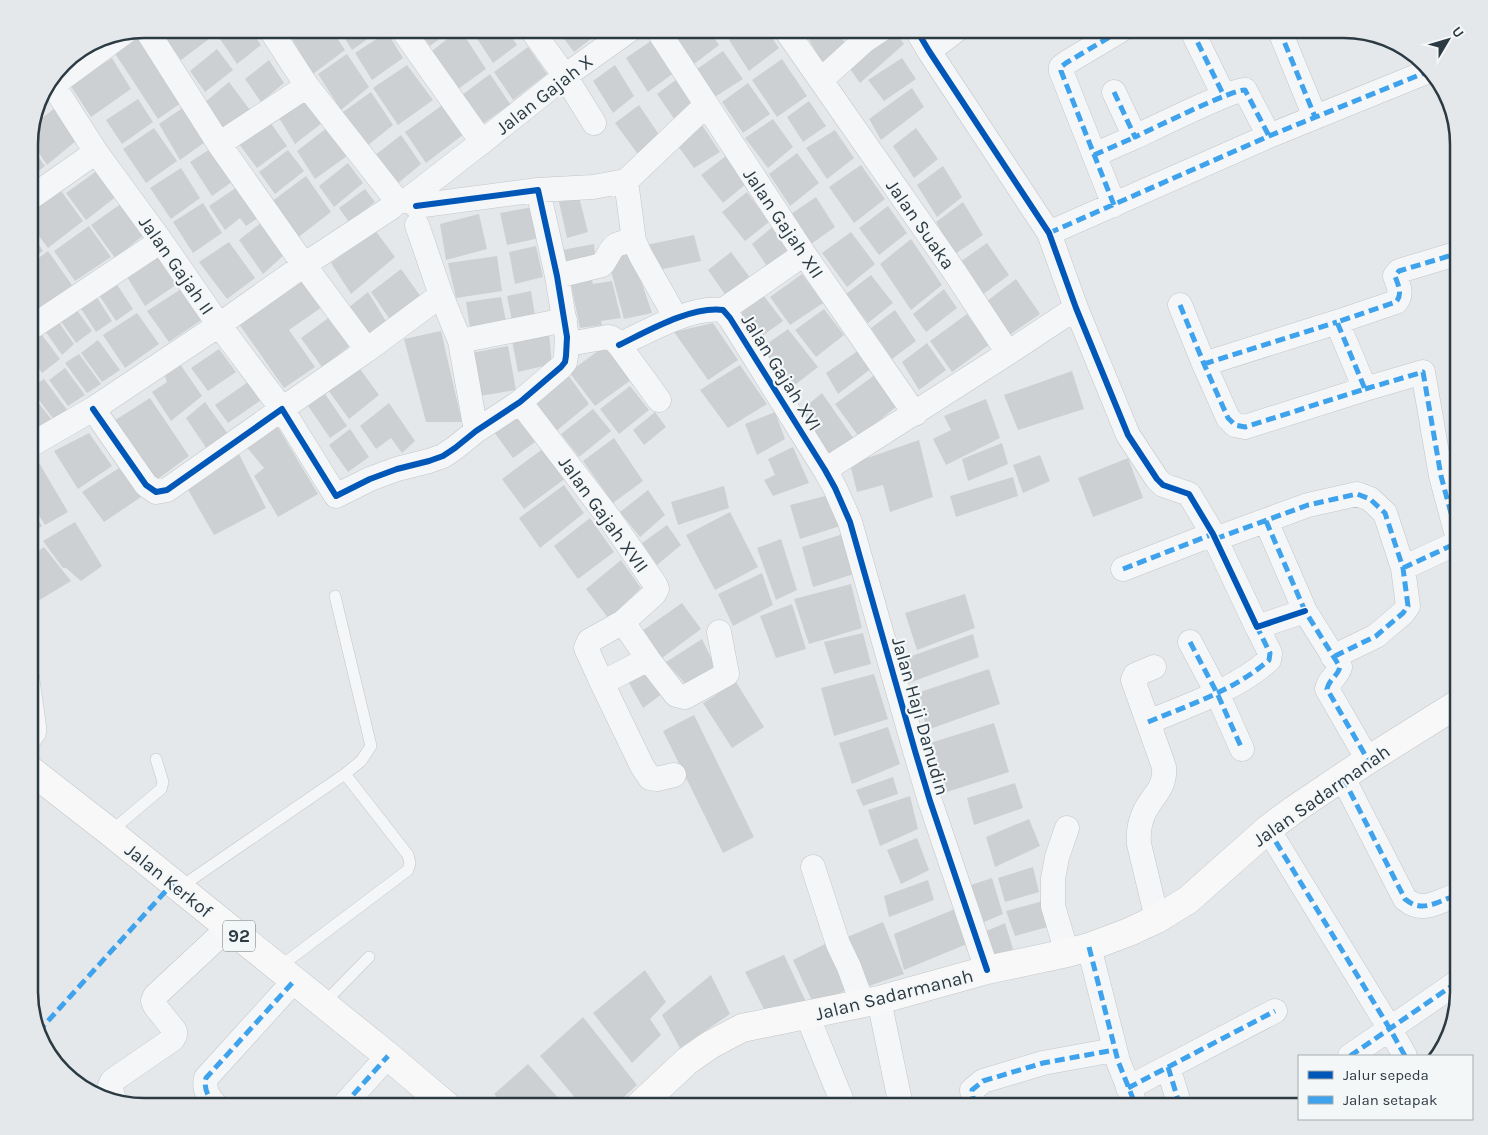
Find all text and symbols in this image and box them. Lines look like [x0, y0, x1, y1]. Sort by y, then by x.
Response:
north arrow [1423, 15, 1473, 65]
text: U [1448, 23, 1468, 41]
street label: Jalan Gajah X [492, 50, 598, 140]
street label: Jalan Gajah XII [738, 164, 828, 283]
street label: Jalan Suaka [881, 175, 959, 274]
street label: Jalan Gajah II [134, 212, 218, 319]
street label: Jalan Gajah XVI [737, 310, 826, 435]
street label: Jalan Gajah XVII [554, 452, 653, 577]
street label: Jalan Haji Danudin [887, 635, 953, 798]
street label: Jalan Sadarmanah [1249, 740, 1394, 851]
street label: Jalan Kerkof [120, 839, 217, 923]
road number: 92 [223, 920, 255, 951]
street label: Jalan Sadarmanah [813, 965, 976, 1025]
legend [1298, 1055, 1473, 1120]
text: Jalur sepeda [1343, 1066, 1429, 1084]
text: Jalan setapak [1343, 1091, 1437, 1109]

